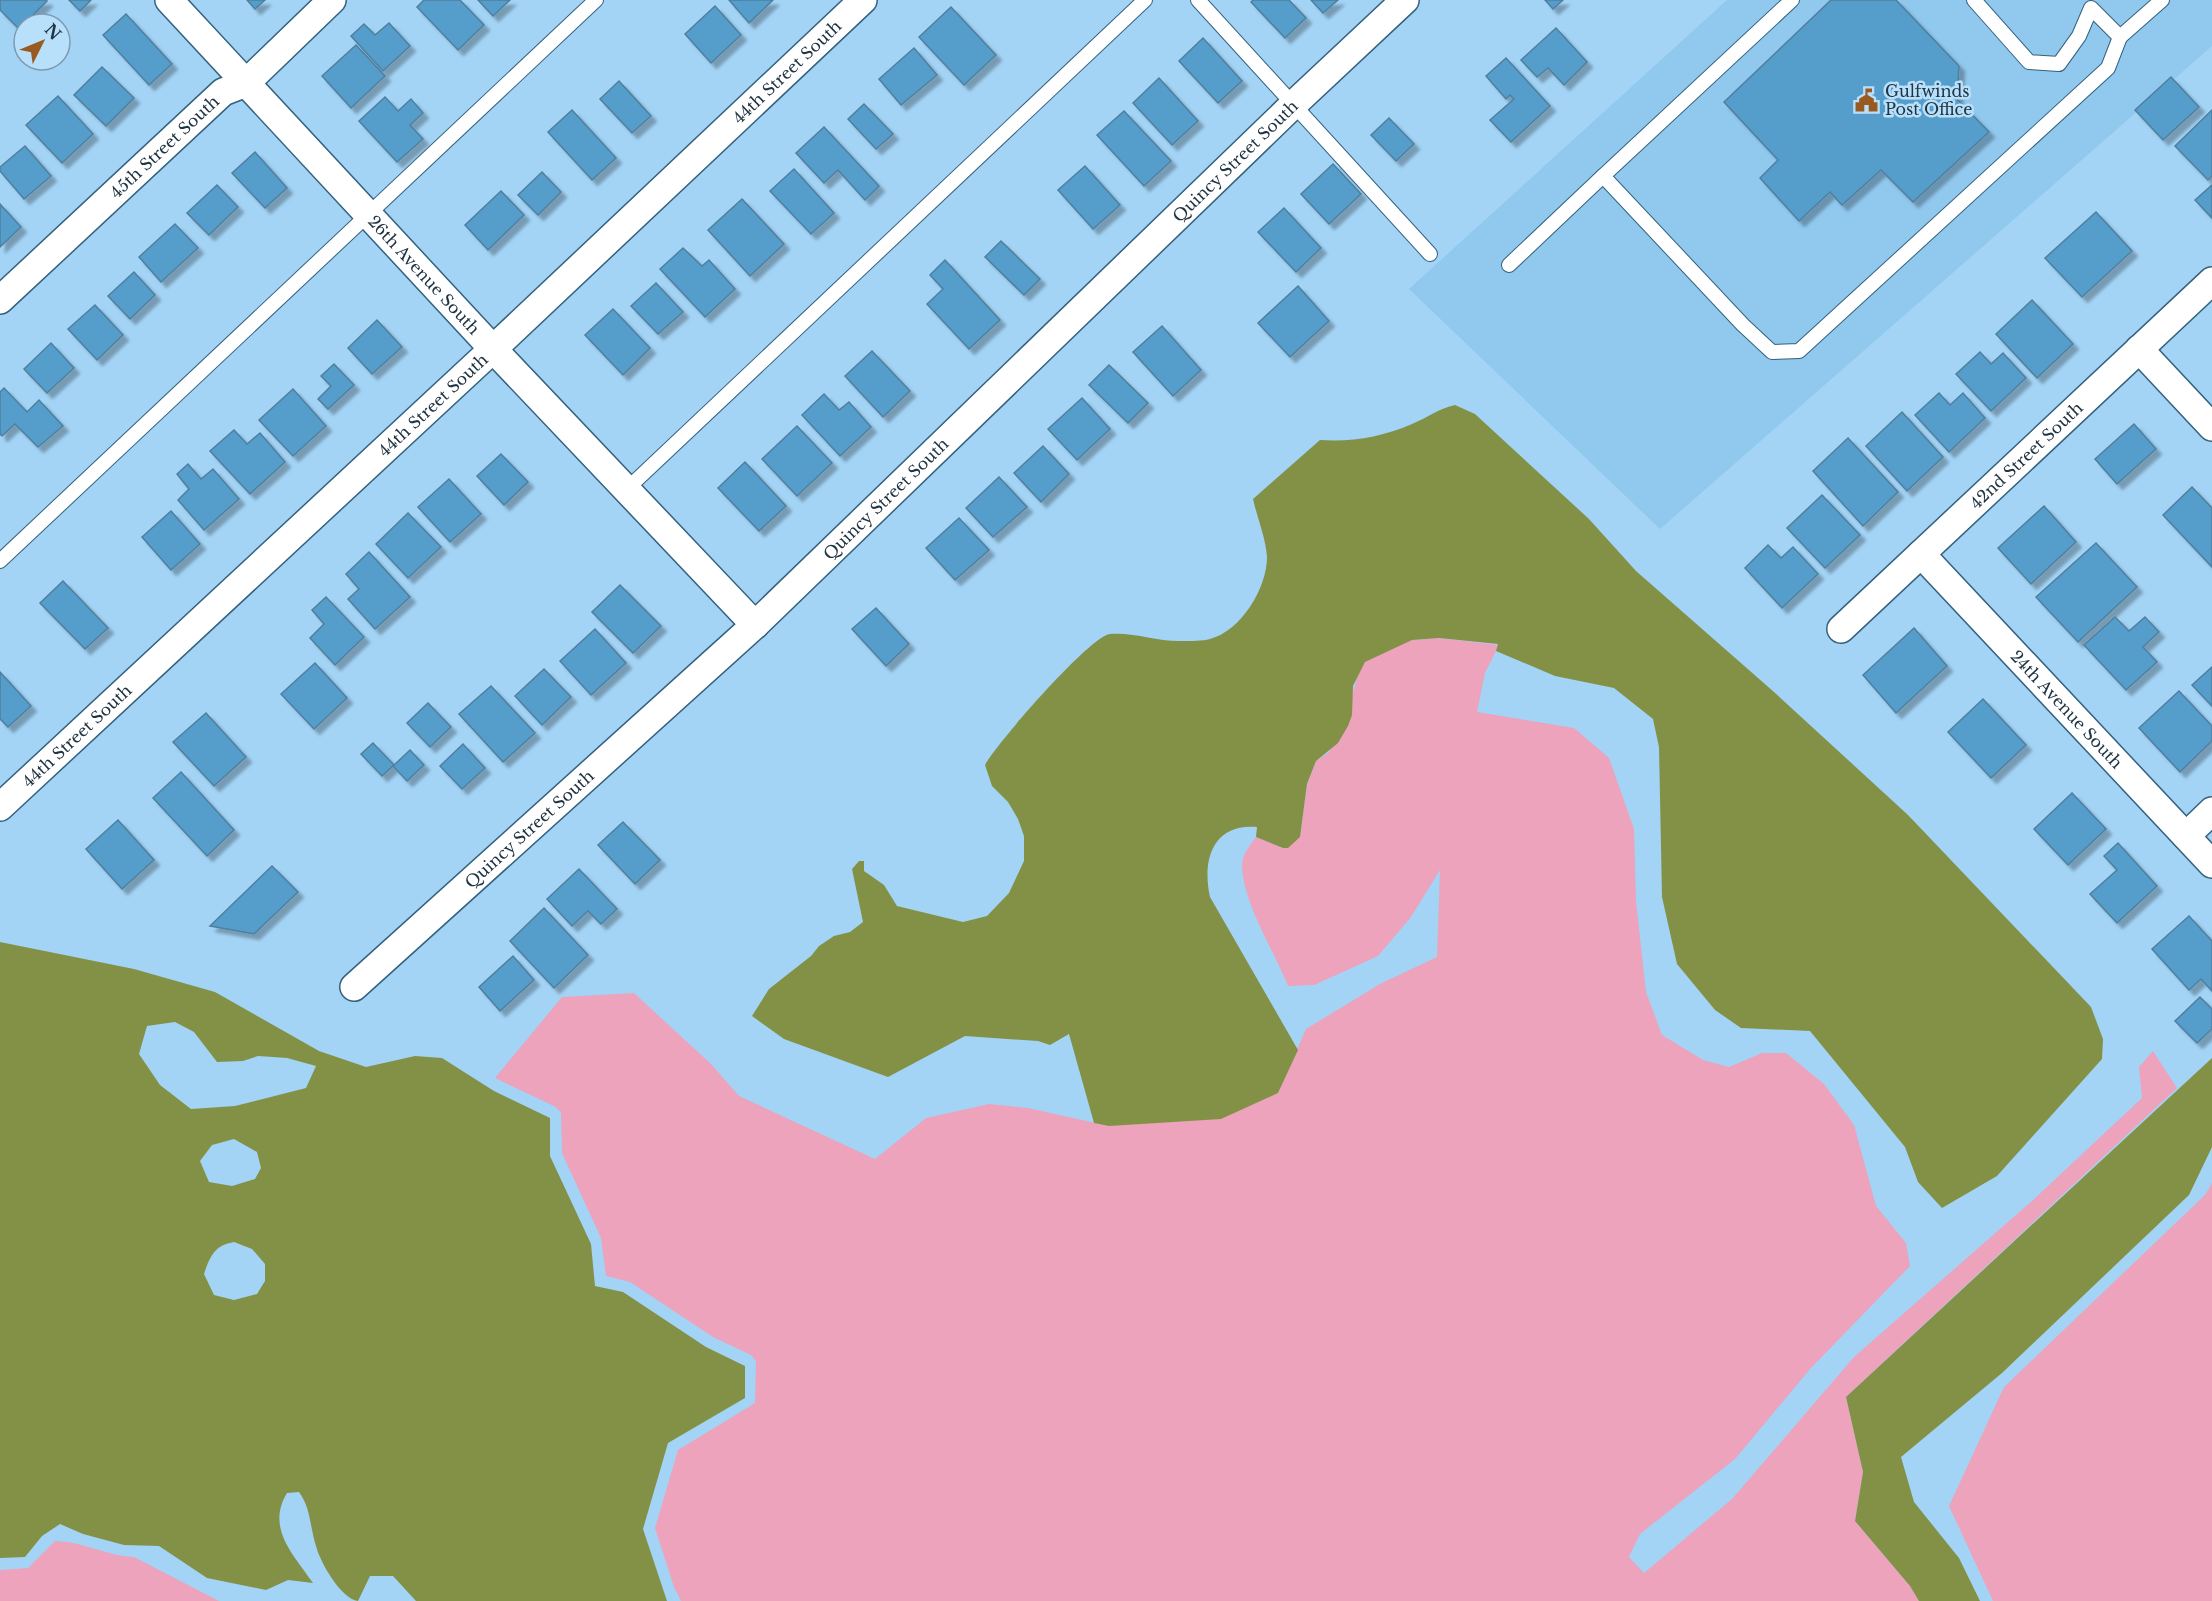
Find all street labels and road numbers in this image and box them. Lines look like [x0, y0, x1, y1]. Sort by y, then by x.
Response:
street label: 44th Street South [729, 16, 845, 128]
street label: 45th Street South [106, 91, 223, 202]
street label: Quincy Street South [1168, 96, 1302, 226]
street label: 26th Avenue South [364, 211, 484, 339]
street label: 44th Street South [374, 349, 492, 460]
street label: 42nd Street South [1966, 398, 2087, 513]
street label: Quincy Street South [819, 434, 953, 564]
street label: 24th Avenue South [2007, 646, 2127, 772]
street label: 44th Street South [18, 680, 136, 791]
street label: Quincy Street South [461, 766, 598, 892]

